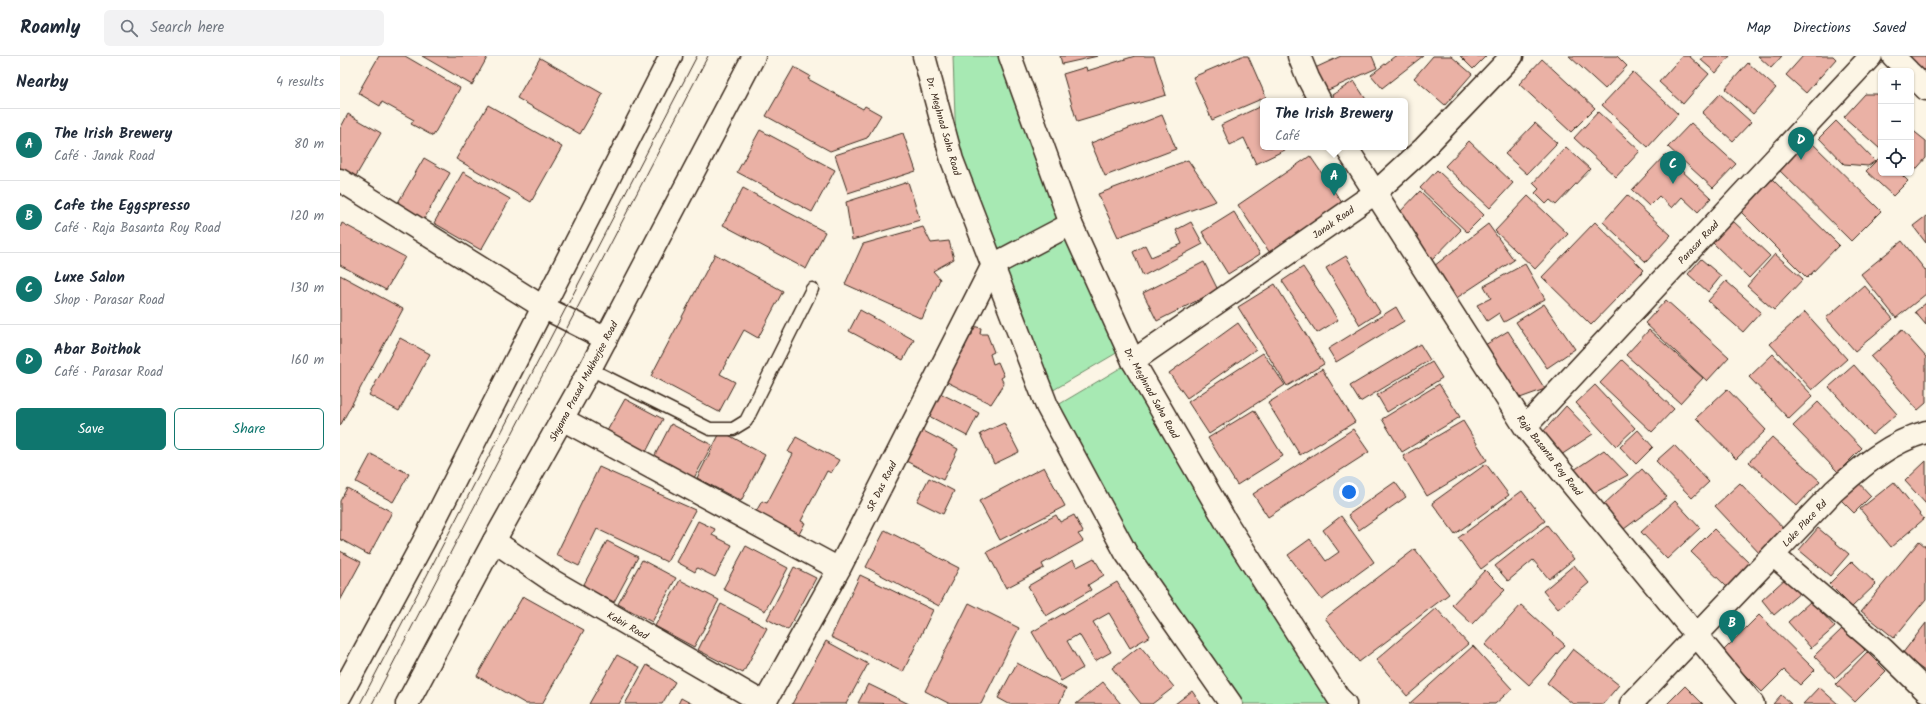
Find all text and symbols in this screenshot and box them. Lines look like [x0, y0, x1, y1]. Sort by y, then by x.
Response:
search box [104, 10, 384, 46]
text: Roamly [20, 13, 80, 43]
text: Search here [150, 16, 224, 40]
icon: search [118, 17, 140, 39]
text: Map [1746, 17, 1771, 39]
text: Directions [1793, 17, 1851, 39]
text: Saved [1873, 17, 1906, 39]
map controls [1878, 68, 1914, 176]
button: + [1878, 68, 1914, 104]
text: Nearby [16, 69, 68, 96]
text: 4 results [276, 72, 324, 93]
street label: Dr. Meghnad Saha Road [921, 75, 965, 178]
popup [1260, 98, 1408, 150]
text: The Irish Brewery [1275, 102, 1393, 126]
button: − [1878, 104, 1914, 140]
text: The Irish Brewery [54, 122, 172, 146]
text: Café [1275, 126, 1299, 147]
pin: D [1788, 127, 1814, 160]
text: A [25, 134, 33, 155]
text: 80 m [294, 134, 324, 155]
button: locate [1878, 140, 1914, 176]
text: Café · Janak Road [54, 146, 155, 167]
pin: C [1660, 151, 1686, 184]
pin: A [1321, 163, 1347, 196]
text: Cafe the Eggspresso [54, 194, 190, 218]
street label: Janak Road [1309, 202, 1359, 243]
text: B [25, 206, 33, 227]
text: 120 m [290, 206, 324, 227]
street label: Parasar Road [1674, 217, 1724, 268]
text: Café · Raja Basanta Roy Road [54, 218, 220, 239]
text: Luxe Salon [54, 266, 125, 290]
text: C [25, 278, 33, 299]
text: 130 m [290, 278, 324, 299]
text: Shop · Parasar Road [54, 290, 164, 311]
street label: Shyama Prasad Mukherjee Road [545, 318, 623, 444]
text: Abar Boithok [54, 338, 140, 362]
street label: Dr. Meghnad Saha Road [1119, 345, 1183, 443]
text: D [25, 350, 33, 371]
text: 160 m [291, 350, 324, 371]
text: Café · Parasar Road [54, 362, 163, 383]
button: Save [16, 408, 166, 450]
button: Share [174, 408, 324, 450]
street label: Raja Basanta Roy Road [1512, 412, 1587, 500]
street label: SR Das Road [862, 458, 902, 514]
your location [1339, 482, 1359, 502]
street label: Lake Place Rd [1779, 496, 1832, 551]
street label: Kabir Road [604, 608, 652, 645]
pin: B [1719, 610, 1745, 643]

